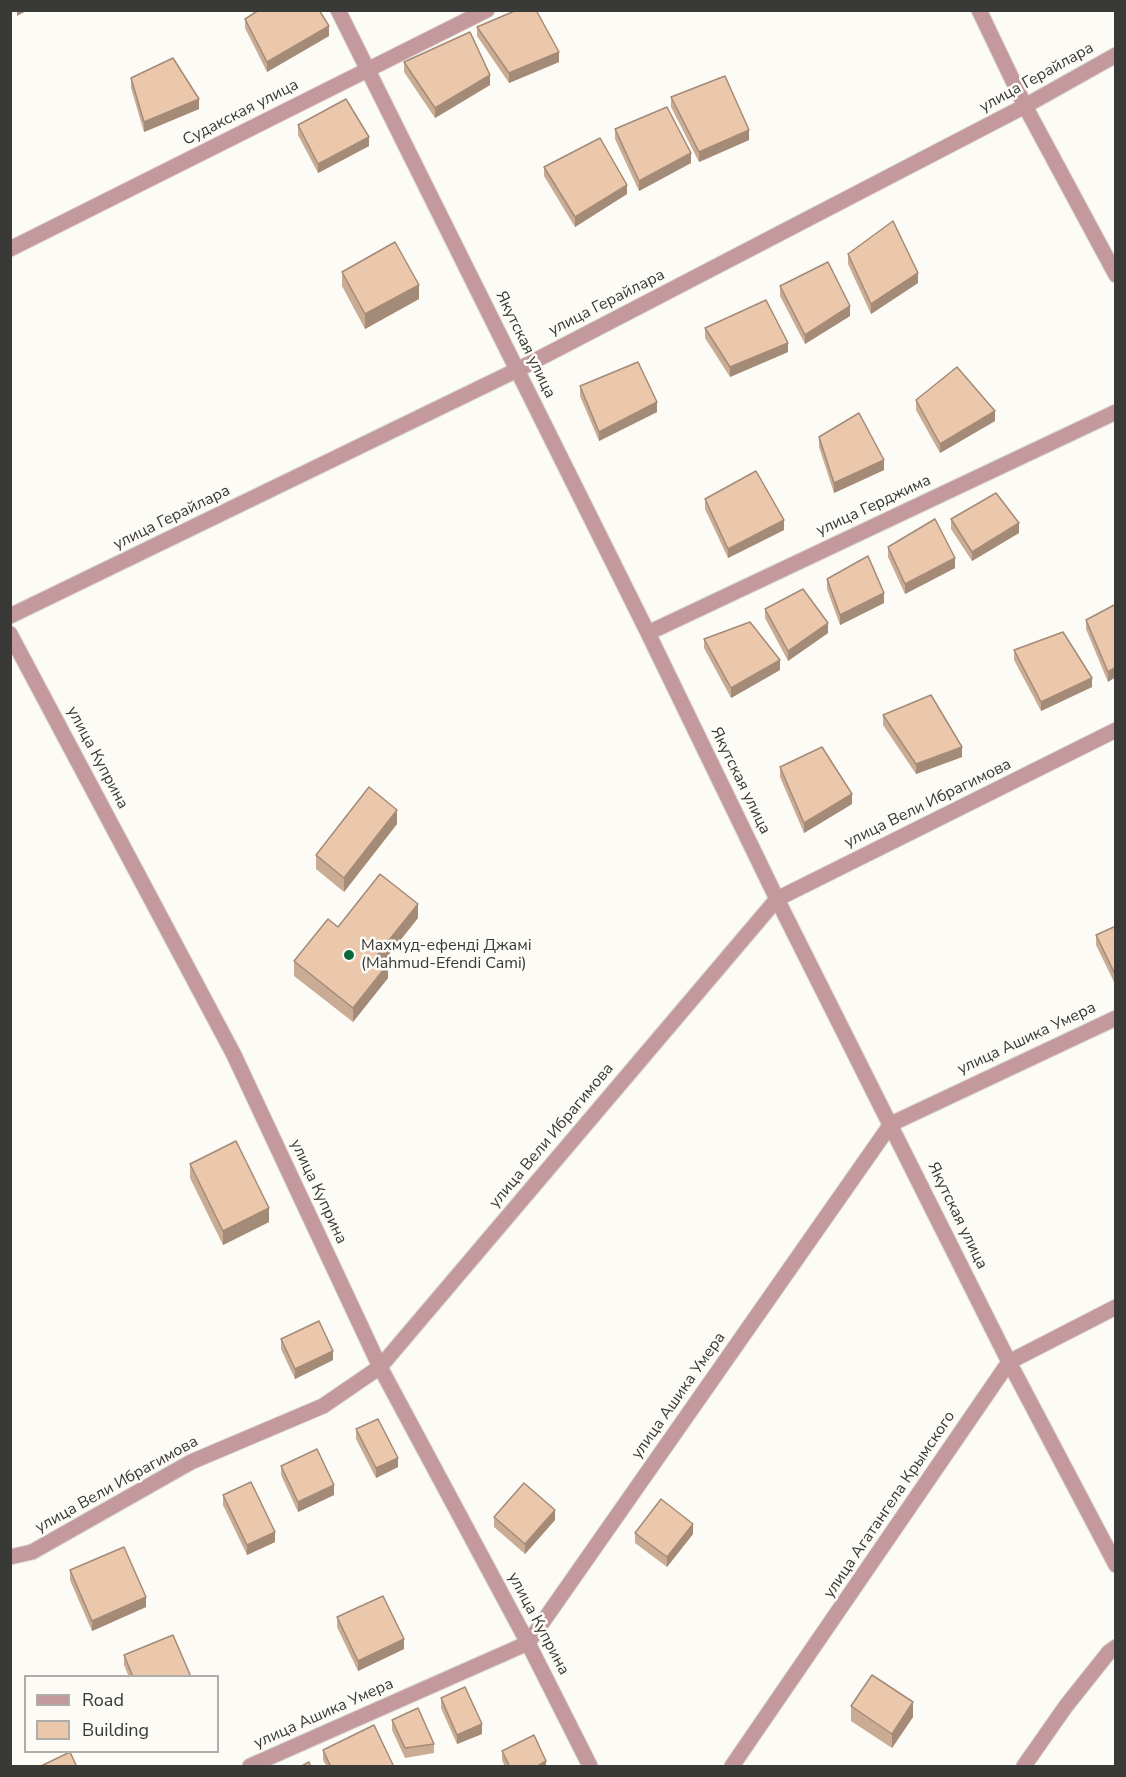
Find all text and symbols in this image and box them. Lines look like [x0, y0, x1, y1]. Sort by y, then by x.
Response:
street label: улица Герайлара [977, 39, 1097, 117]
street label: Судакская улица [180, 76, 302, 150]
street label: улица Герайлара [546, 265, 668, 341]
street label: Якутская улица [491, 288, 559, 402]
street label: улица Герджима [814, 471, 934, 541]
street label: улица Герайлара [110, 481, 234, 555]
street label: улица Куприна [62, 704, 132, 812]
street label: Якутская улица [706, 724, 774, 838]
street label: улица Вели Ибрагимова [841, 755, 1015, 853]
place label: Махмуд-ефенді Джамі (Mahmud-Efendi Cami) [361, 936, 532, 974]
marker: Махмуд-ефенді Джамі (Mahmud-Efendi Cami) [342, 948, 356, 962]
street label: улица Ашика Умера [955, 998, 1099, 1080]
street label: улица Вели Ибрагимова [486, 1060, 618, 1212]
street label: улица Куприна [285, 1137, 351, 1247]
street label: Якутская улица [923, 1159, 991, 1273]
street label: улица Ашика Умера [628, 1329, 730, 1463]
street label: улица Агатангела Крымского [820, 1408, 960, 1602]
street label: улица Вели Ибрагимова [32, 1432, 202, 1538]
street label: улица Куприна [503, 1570, 573, 1678]
legend [24, 1675, 219, 1753]
street label: улица Ашика Умера [251, 1675, 397, 1753]
text: Road [82, 1688, 124, 1712]
text: Building [82, 1718, 149, 1742]

